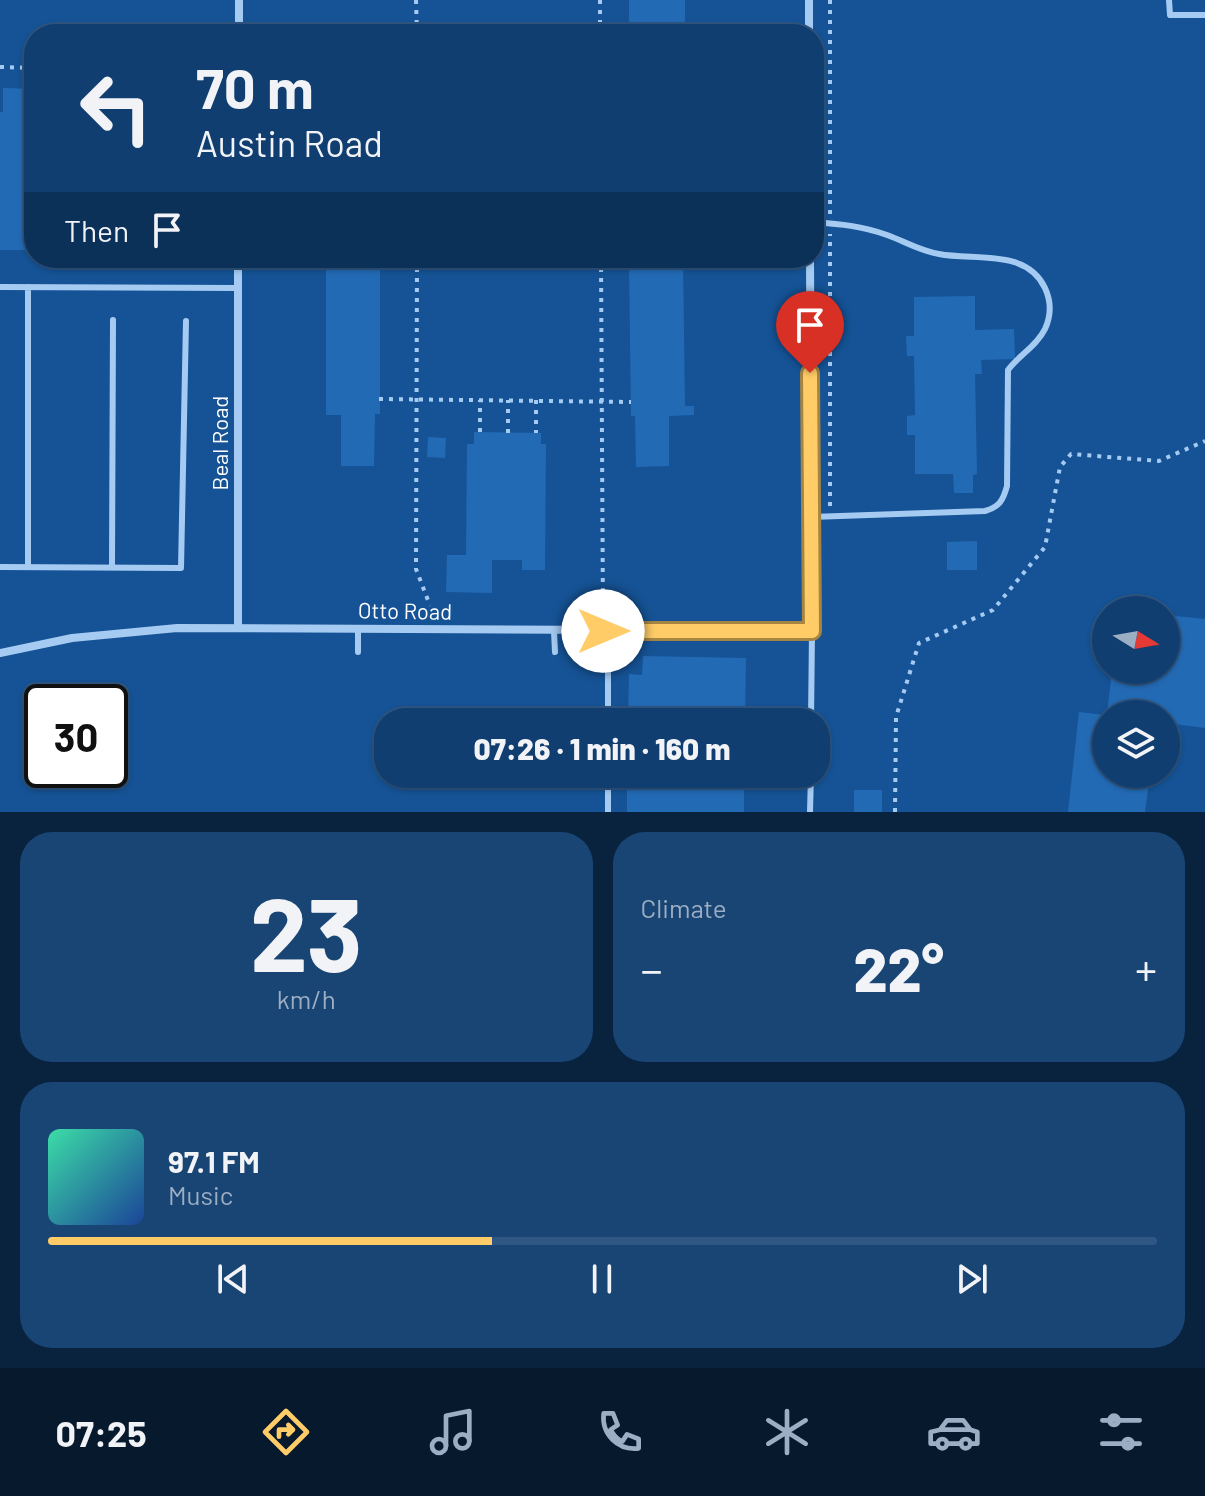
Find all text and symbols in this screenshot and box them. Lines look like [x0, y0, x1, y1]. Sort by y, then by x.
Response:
text: 70 m [196, 53, 314, 120]
icon: left [64, 56, 168, 160]
text: Austin Road [196, 121, 383, 164]
icon: arrive [145, 208, 189, 252]
text: Then [64, 212, 129, 248]
pin [776, 291, 844, 373]
icon: arrive [788, 303, 832, 347]
street label: Beal Road [206, 396, 232, 490]
position arrow [561, 589, 645, 673]
street label: Otto Road [358, 596, 452, 624]
north arrow [1092, 596, 1180, 684]
map controls [1092, 596, 1180, 788]
speed limit sign: 30 [24, 684, 128, 788]
button: layers [1092, 700, 1180, 788]
text: 07:26 · 1 min · 160 m [474, 730, 730, 766]
text: 23 [250, 868, 363, 993]
text: Climate [641, 892, 727, 923]
text: 22° [853, 932, 944, 1004]
text: − [641, 942, 663, 995]
text: + [1135, 942, 1157, 995]
text: km/h [277, 983, 336, 1014]
text: 97.1 FM [168, 1143, 260, 1179]
text: Music [168, 1179, 233, 1210]
icon: previous [211, 1257, 255, 1301]
icon: pause [580, 1257, 624, 1301]
icon: next [950, 1257, 994, 1301]
icon: directions [258, 1404, 314, 1460]
icon: music [425, 1404, 481, 1460]
icon: phone [592, 1404, 648, 1460]
icon: climate [759, 1404, 815, 1460]
icon: car [926, 1404, 982, 1460]
icon: filters [1093, 1404, 1149, 1460]
text: 07:25 [56, 1411, 147, 1454]

